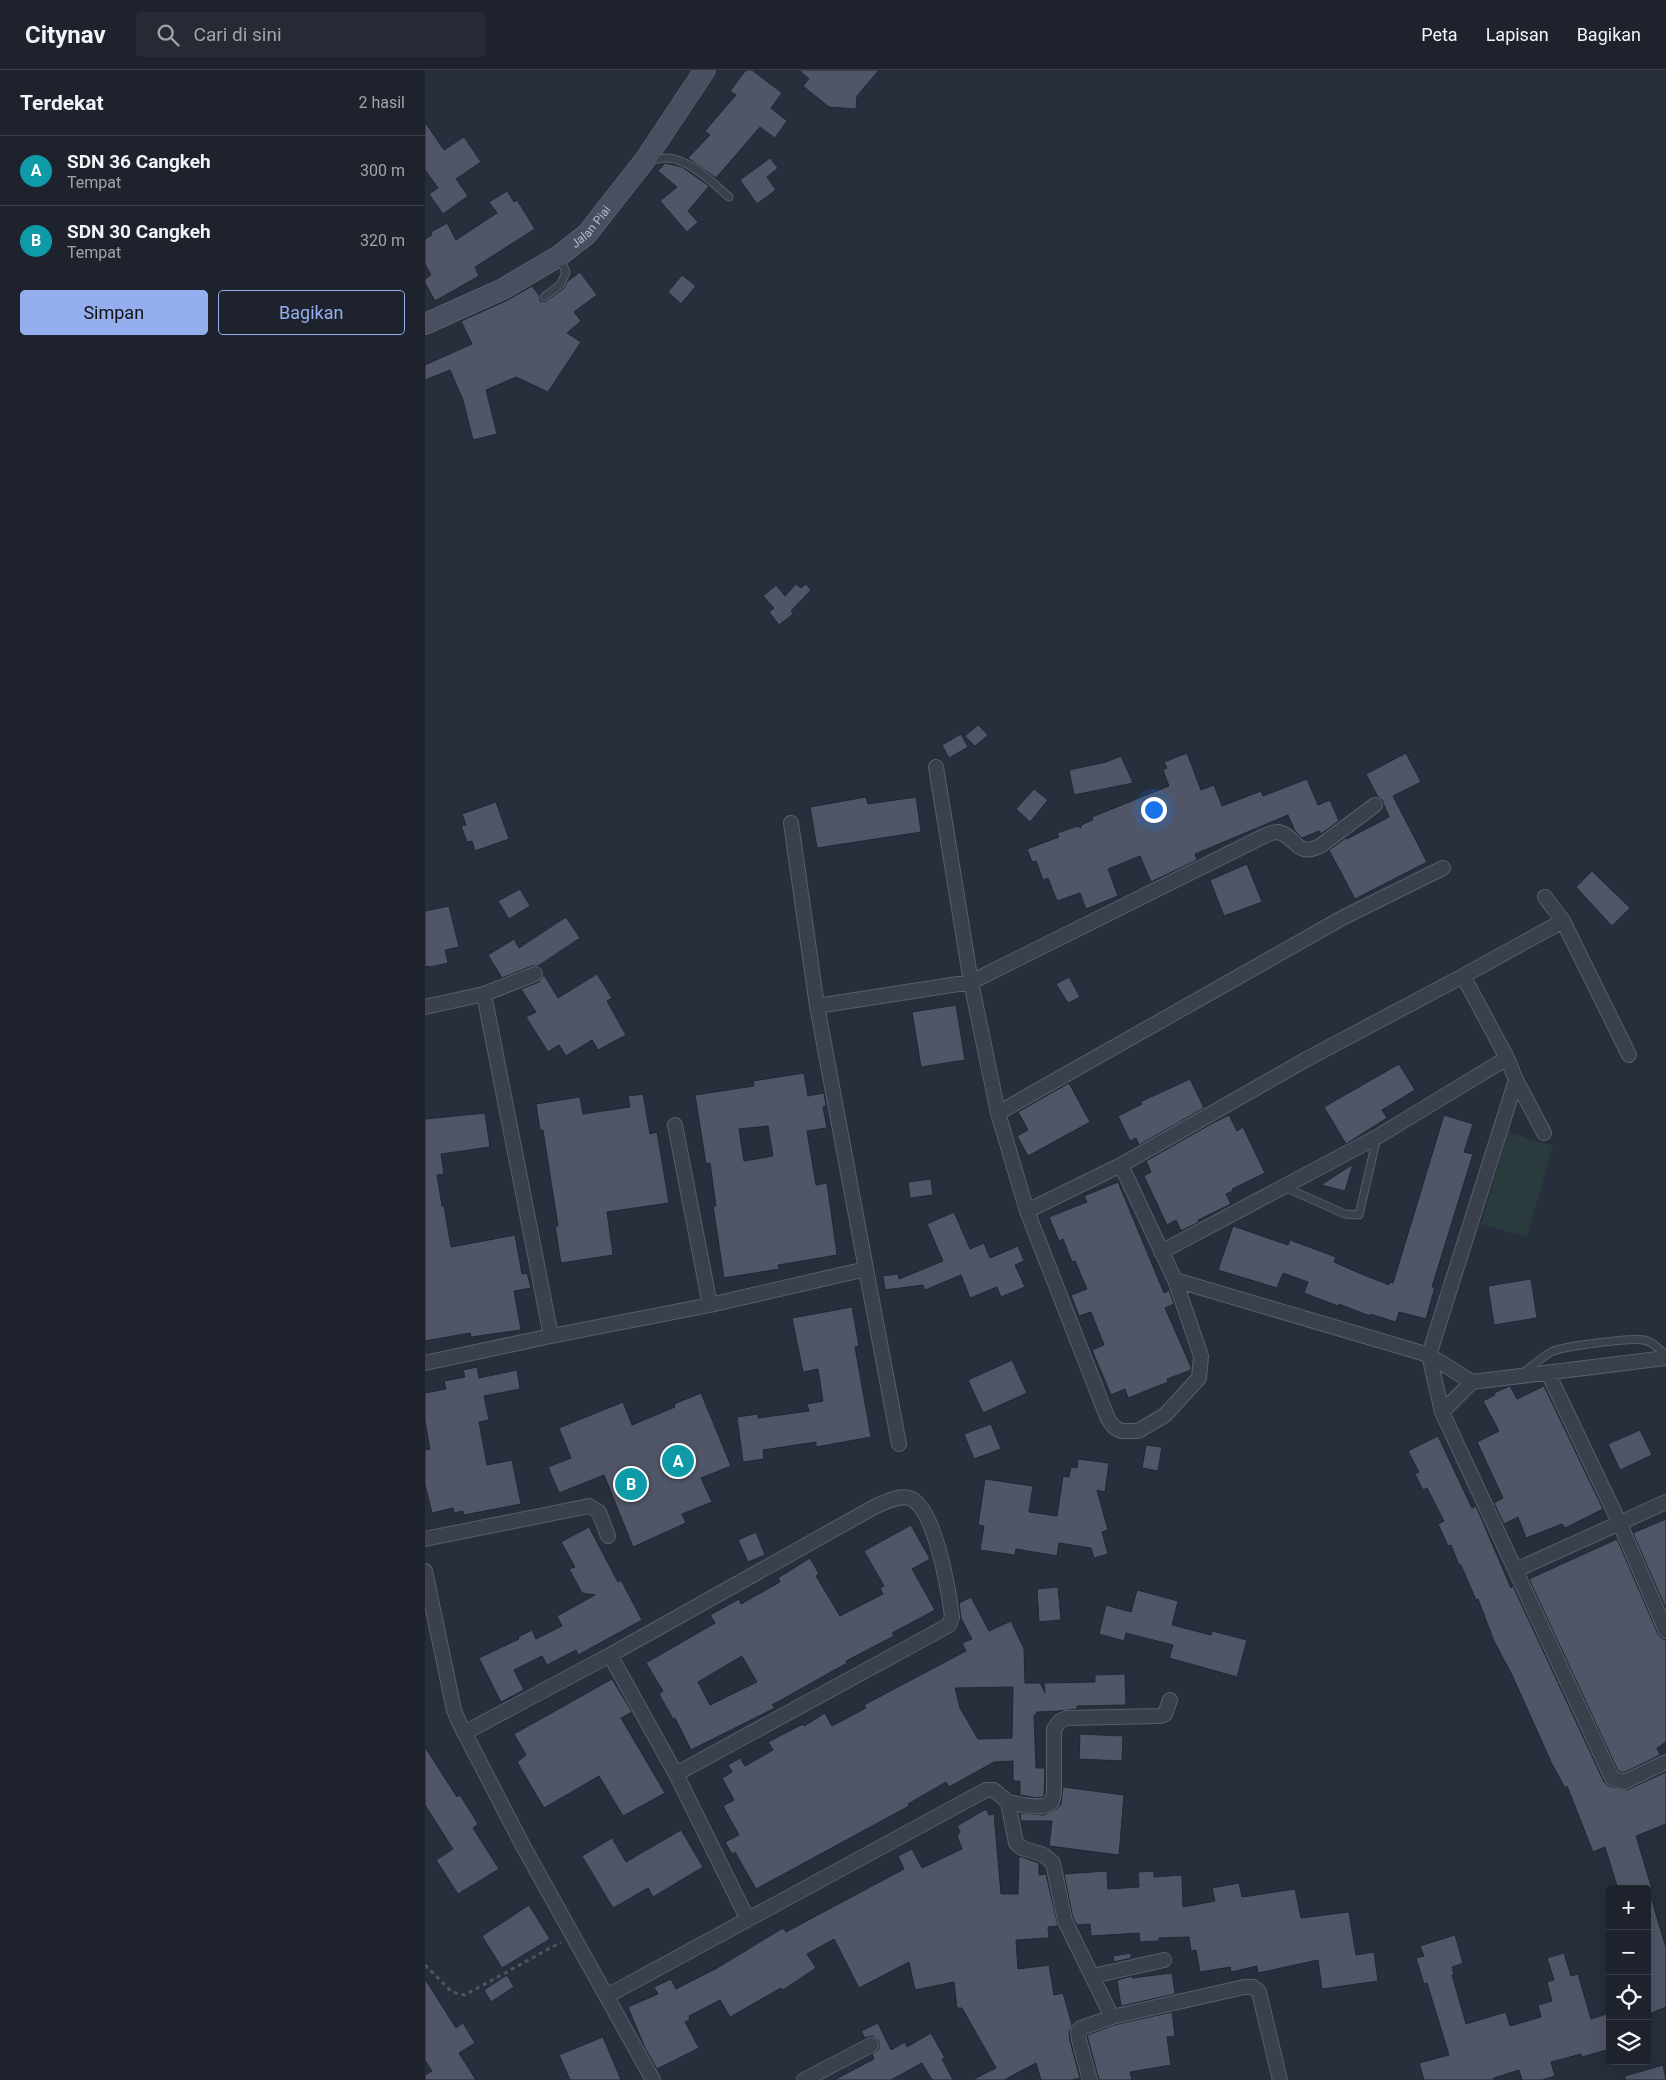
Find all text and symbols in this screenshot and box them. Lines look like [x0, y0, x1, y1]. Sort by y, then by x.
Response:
search box [136, 12, 486, 57]
text: Citynav [25, 21, 106, 49]
icon: search [154, 21, 182, 49]
text: Cari di sini [194, 23, 282, 46]
text: Peta [1421, 24, 1458, 45]
text: Lapisan [1486, 24, 1549, 45]
text: Bagikan [1577, 24, 1641, 45]
text: Terdekat [20, 91, 104, 115]
text: 2 hasil [358, 93, 405, 112]
text: SDN 36 Cangkeh [67, 150, 211, 173]
text: A [31, 161, 41, 180]
text: 300 m [360, 161, 405, 180]
text: Tempat [67, 173, 121, 192]
street label: Jalan Piai [568, 203, 614, 251]
text: SDN 30 Cangkeh [67, 220, 211, 243]
text: B [31, 231, 41, 250]
text: 320 m [360, 231, 405, 250]
text: Tempat [67, 243, 121, 262]
button: Simpan [20, 290, 208, 335]
button: Bagikan [218, 290, 405, 335]
your location [1141, 797, 1167, 823]
pin: A [662, 1442, 694, 1480]
pin: B [615, 1465, 647, 1503]
map controls [1606, 1885, 1651, 2065]
button: + [1606, 1885, 1651, 1930]
button: − [1606, 1930, 1651, 1975]
button: locate [1606, 1975, 1651, 2020]
button: layers [1606, 2020, 1651, 2065]

